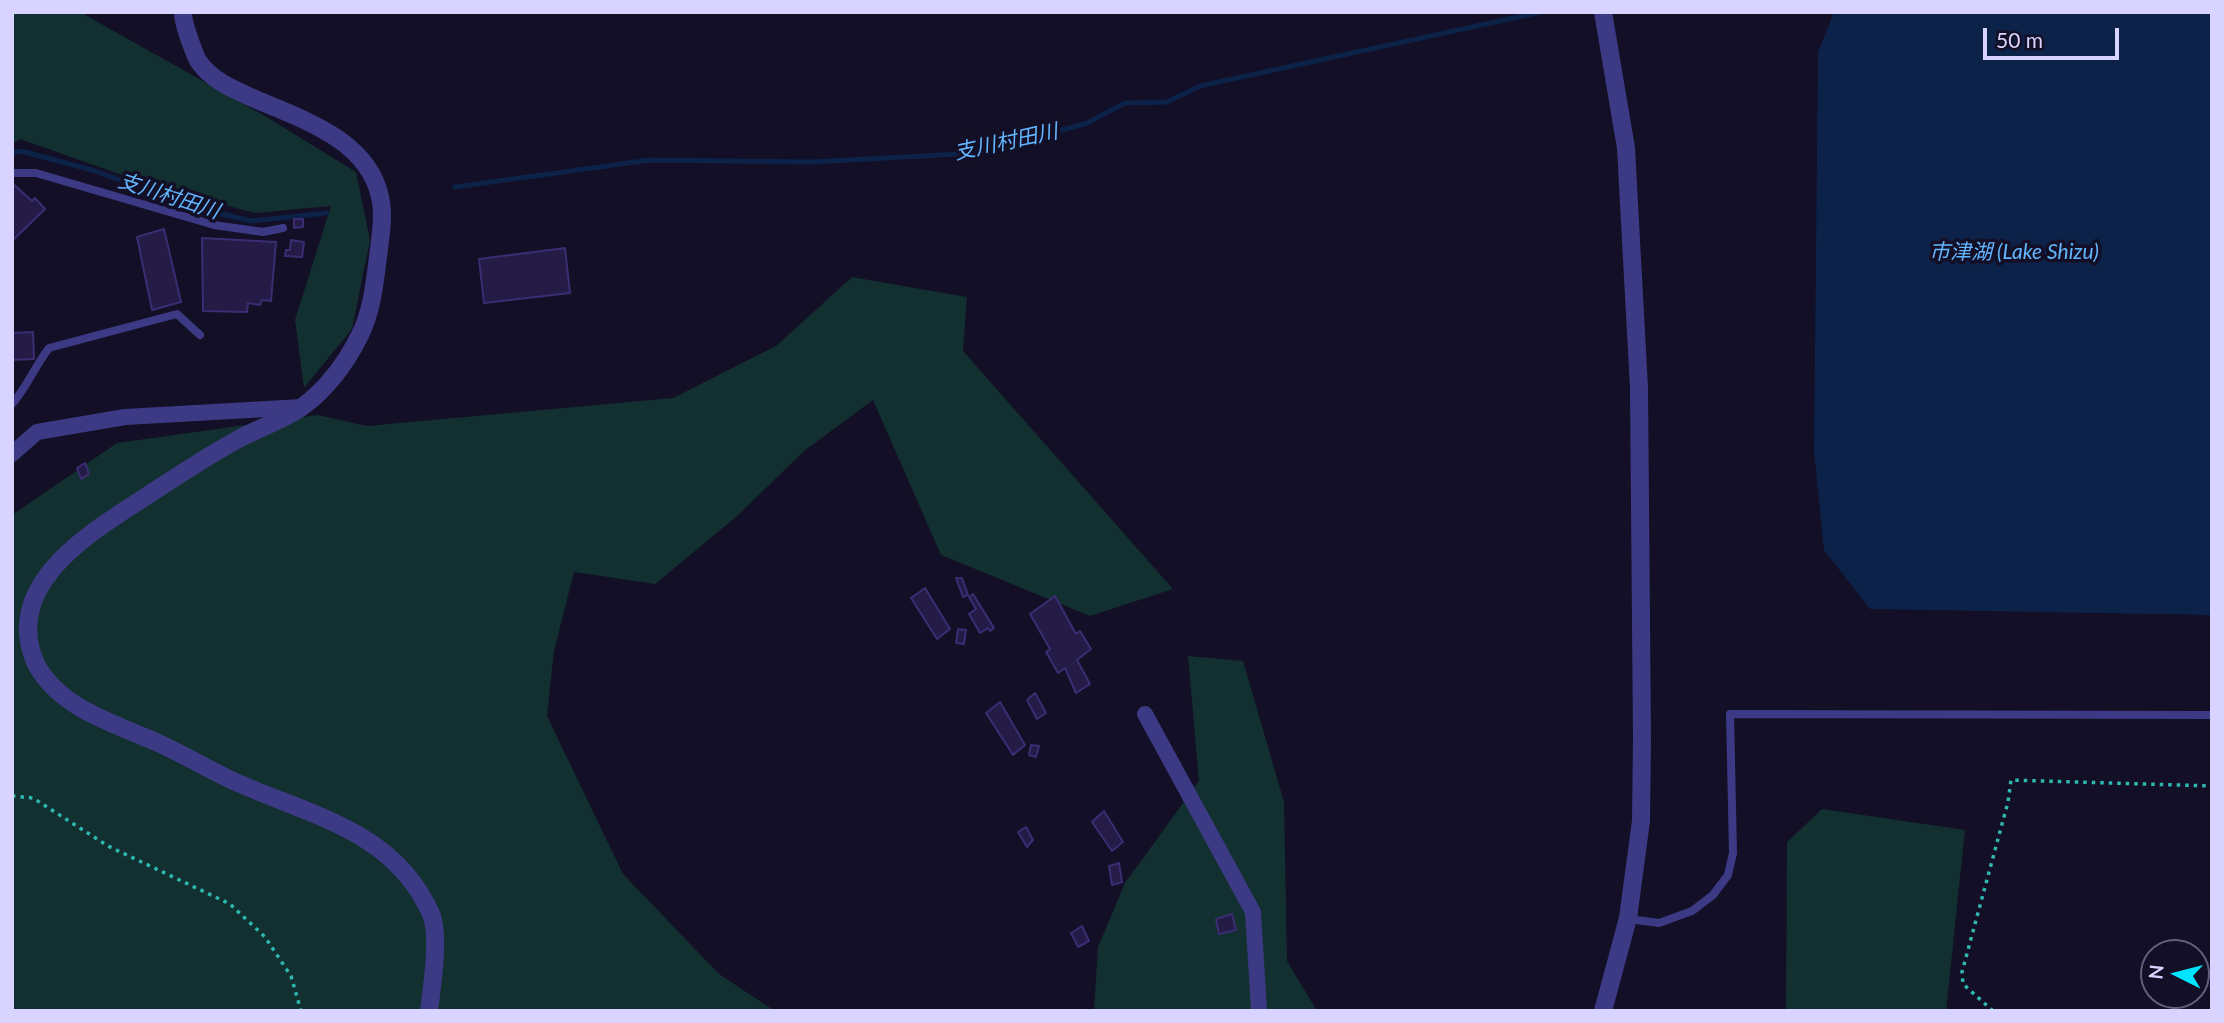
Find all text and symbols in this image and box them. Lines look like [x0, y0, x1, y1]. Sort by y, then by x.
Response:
scale bar [1986, 14, 2122, 58]
text: 50 m [1996, 27, 2043, 52]
water label: 支川村田川 [952, 119, 1060, 165]
water label: 支川村田川 [115, 168, 223, 224]
water label: 市津湖 (Lake Shizu) [1929, 239, 2099, 265]
north arrow [2140, 939, 2210, 1009]
text: N [2143, 963, 2168, 980]

